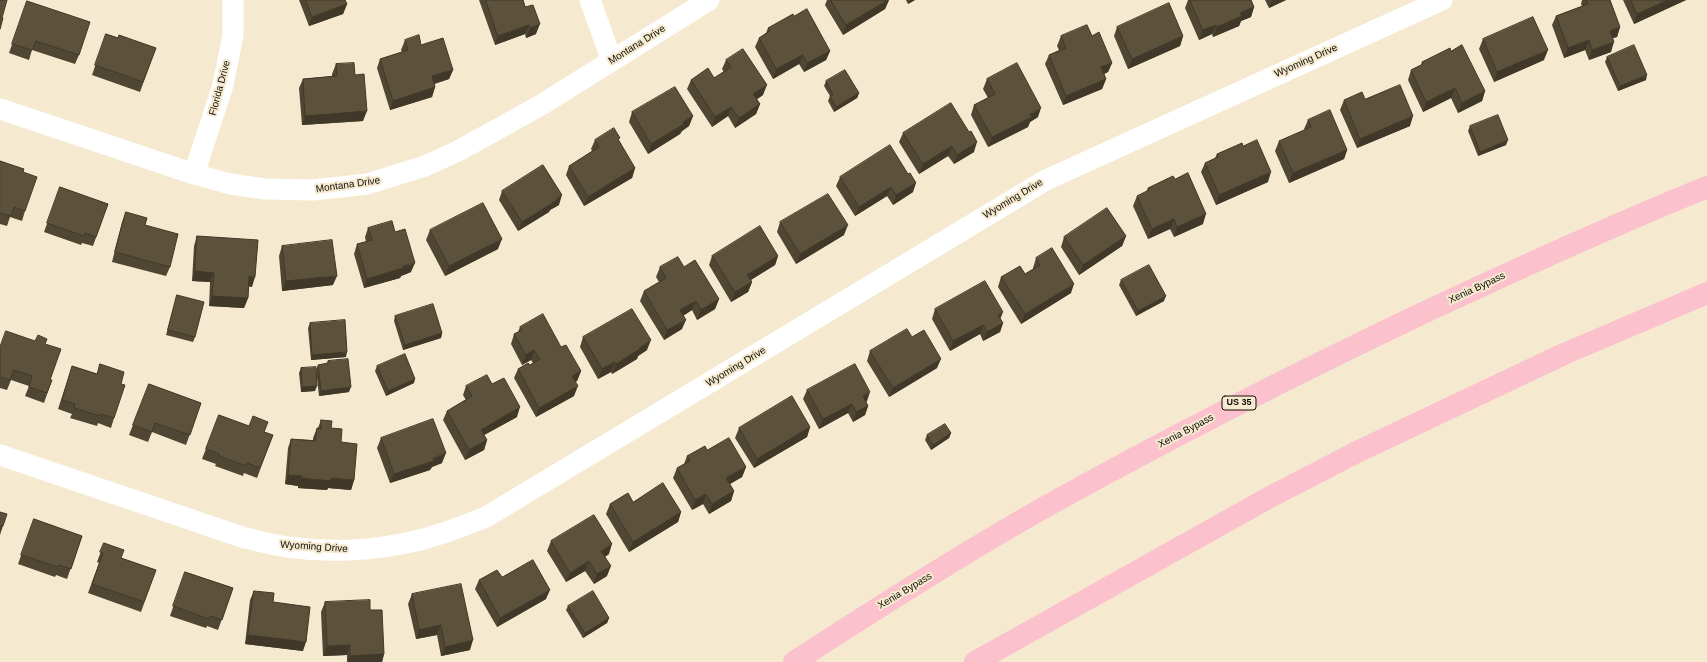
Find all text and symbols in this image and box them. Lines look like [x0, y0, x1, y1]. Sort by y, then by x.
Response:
street label: Montana Drive [606, 23, 668, 67]
street label: Wyoming Drive [1273, 42, 1339, 80]
street label: Florida Drive [207, 59, 233, 117]
street label: Montana Drive [315, 175, 381, 195]
street label: Wyoming Drive [981, 176, 1045, 222]
street label: Xenia Bypass [1447, 270, 1507, 306]
street label: Wyoming Drive [704, 344, 768, 390]
road number: US 35 [1222, 396, 1256, 410]
street label: Xenia Bypass [1156, 411, 1216, 451]
street label: Wyoming Drive [280, 539, 348, 555]
street label: Xenia Bypass [876, 570, 934, 612]

